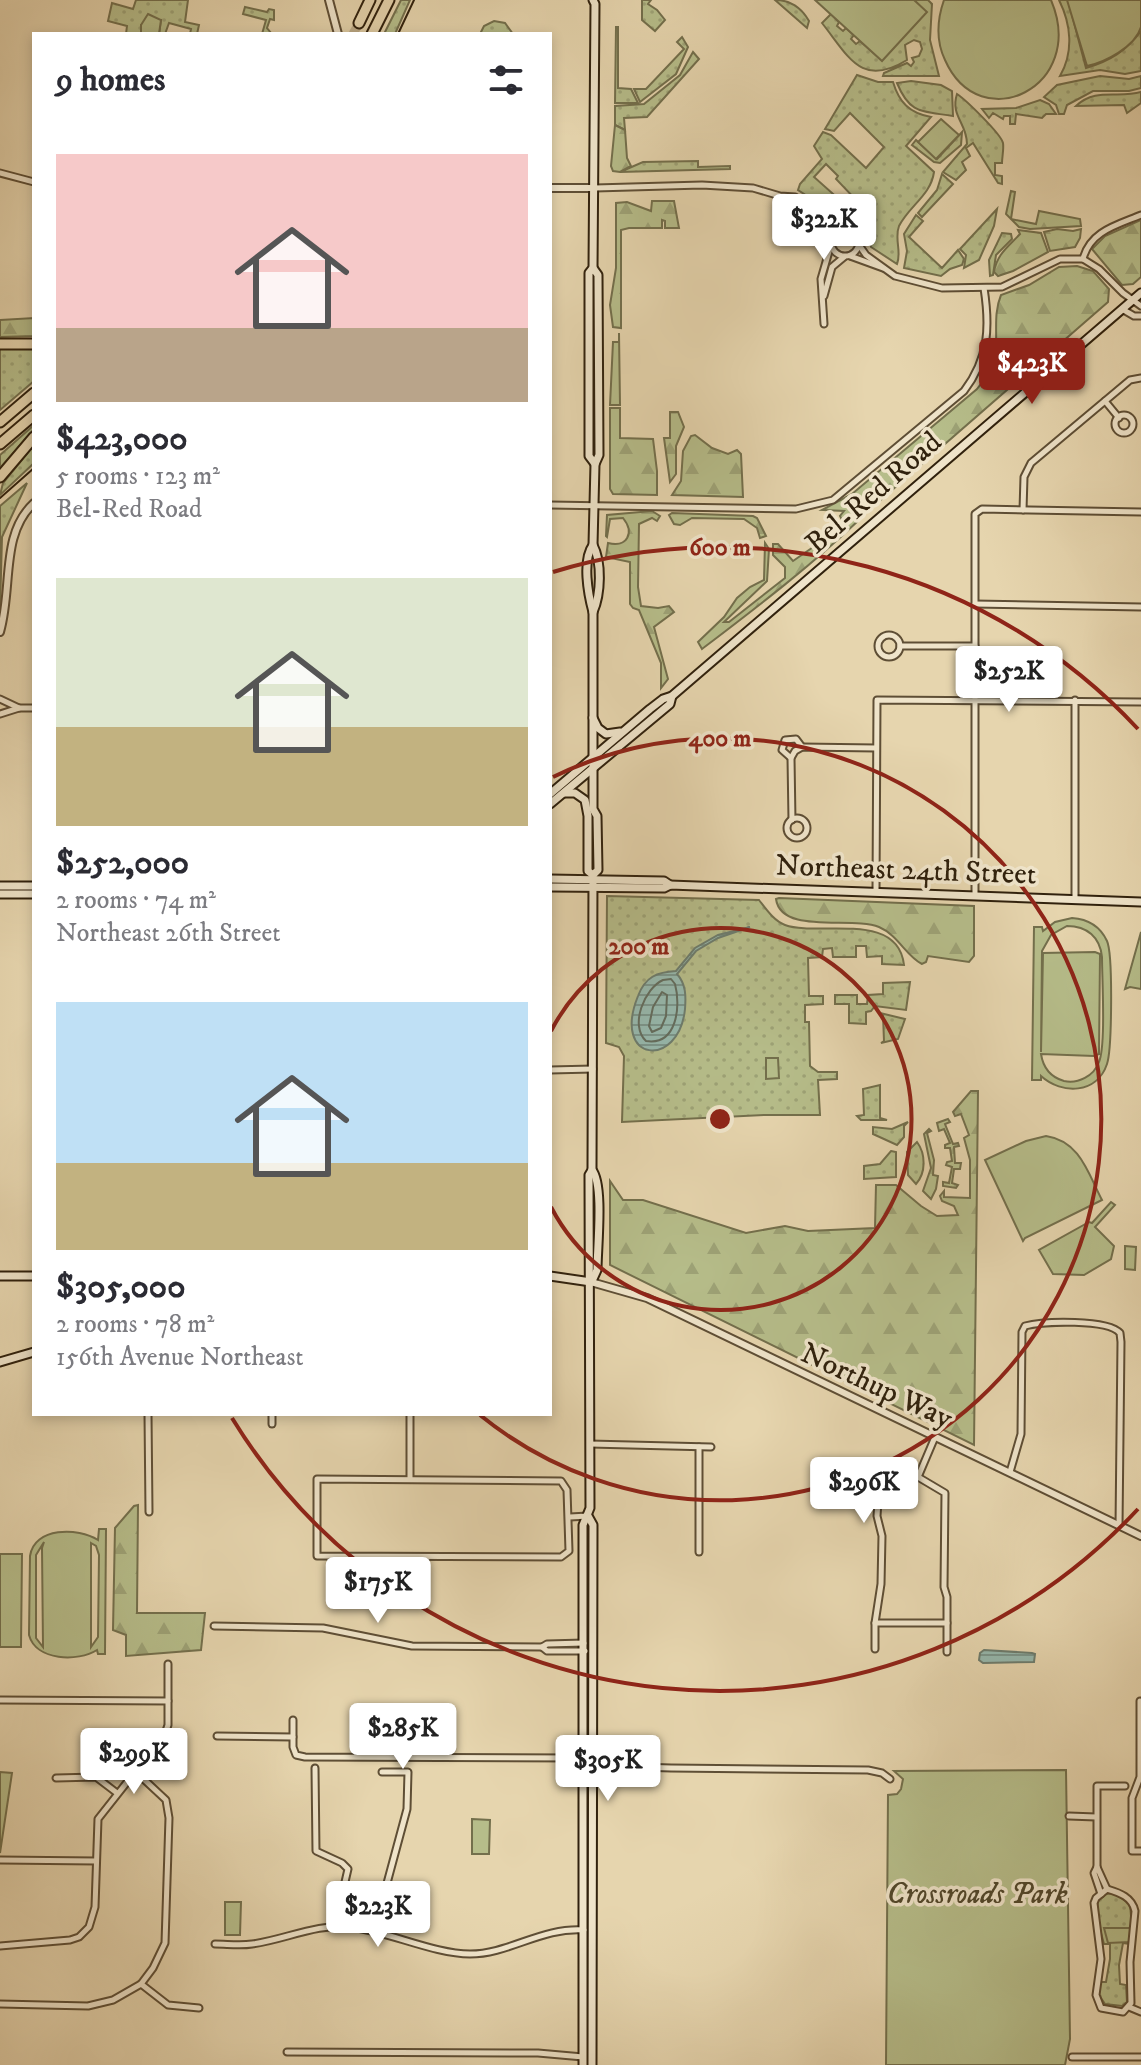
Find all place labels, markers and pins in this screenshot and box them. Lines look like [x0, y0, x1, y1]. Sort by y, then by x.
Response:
pin: $322K [768, 194, 880, 262]
pin: $423K [976, 338, 1088, 406]
pin: $252K [953, 646, 1065, 714]
centre of rings [706, 1105, 734, 1133]
pin: $296K [808, 1457, 920, 1525]
pin: $175K [322, 1557, 434, 1625]
pin: $285K [347, 1703, 459, 1771]
pin: $299K [78, 1728, 190, 1796]
pin: $305K [552, 1735, 664, 1803]
pin: $223K [322, 1881, 434, 1949]

